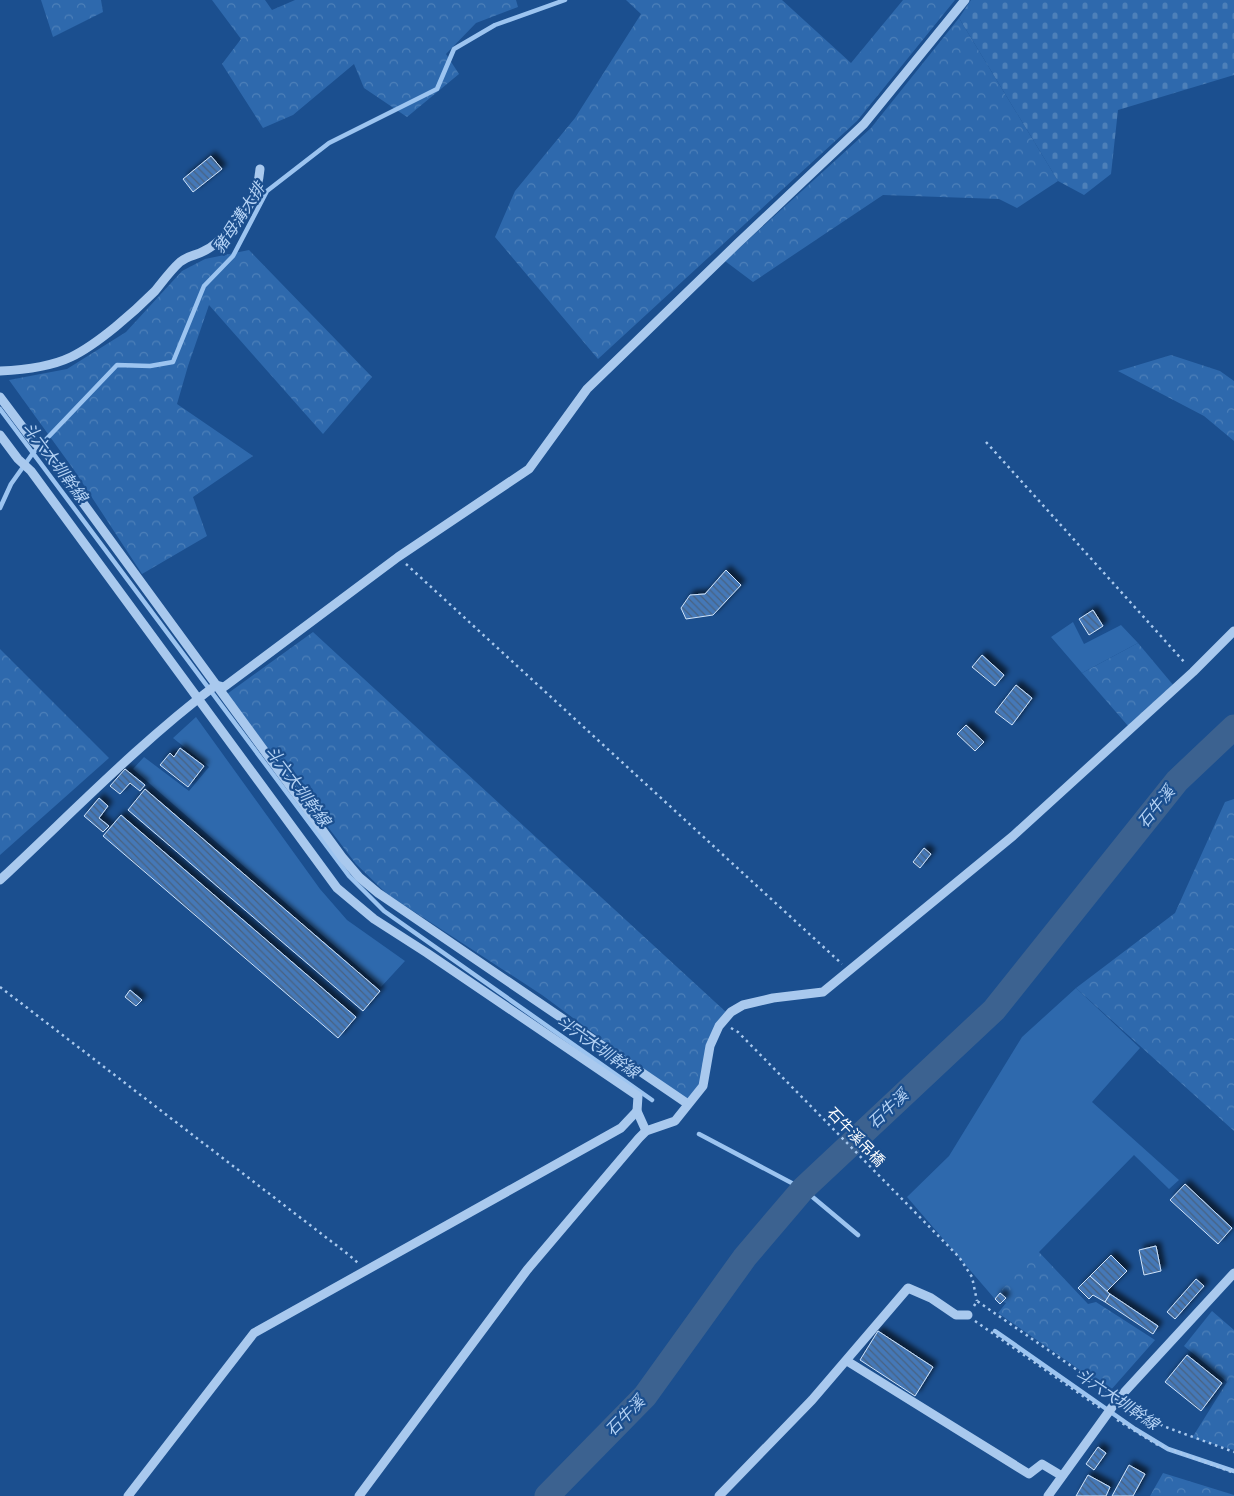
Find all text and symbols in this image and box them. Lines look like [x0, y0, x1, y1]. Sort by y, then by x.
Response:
water label: 豬母溝大排 [209, 178, 270, 257]
water label: 斗六大圳幹線 [19, 418, 93, 508]
water label: 斗六大圳幹線 [262, 742, 336, 832]
water label: 石牛溪 [1134, 781, 1180, 832]
water label: 斗六大圳幹線 [553, 1012, 644, 1083]
water label: 石牛溪 [864, 1084, 913, 1132]
street label: 石牛溪吊橋 [823, 1104, 889, 1170]
water label: 斗六大圳幹線 [1072, 1364, 1164, 1435]
water label: 石牛溪 [601, 1391, 650, 1440]

